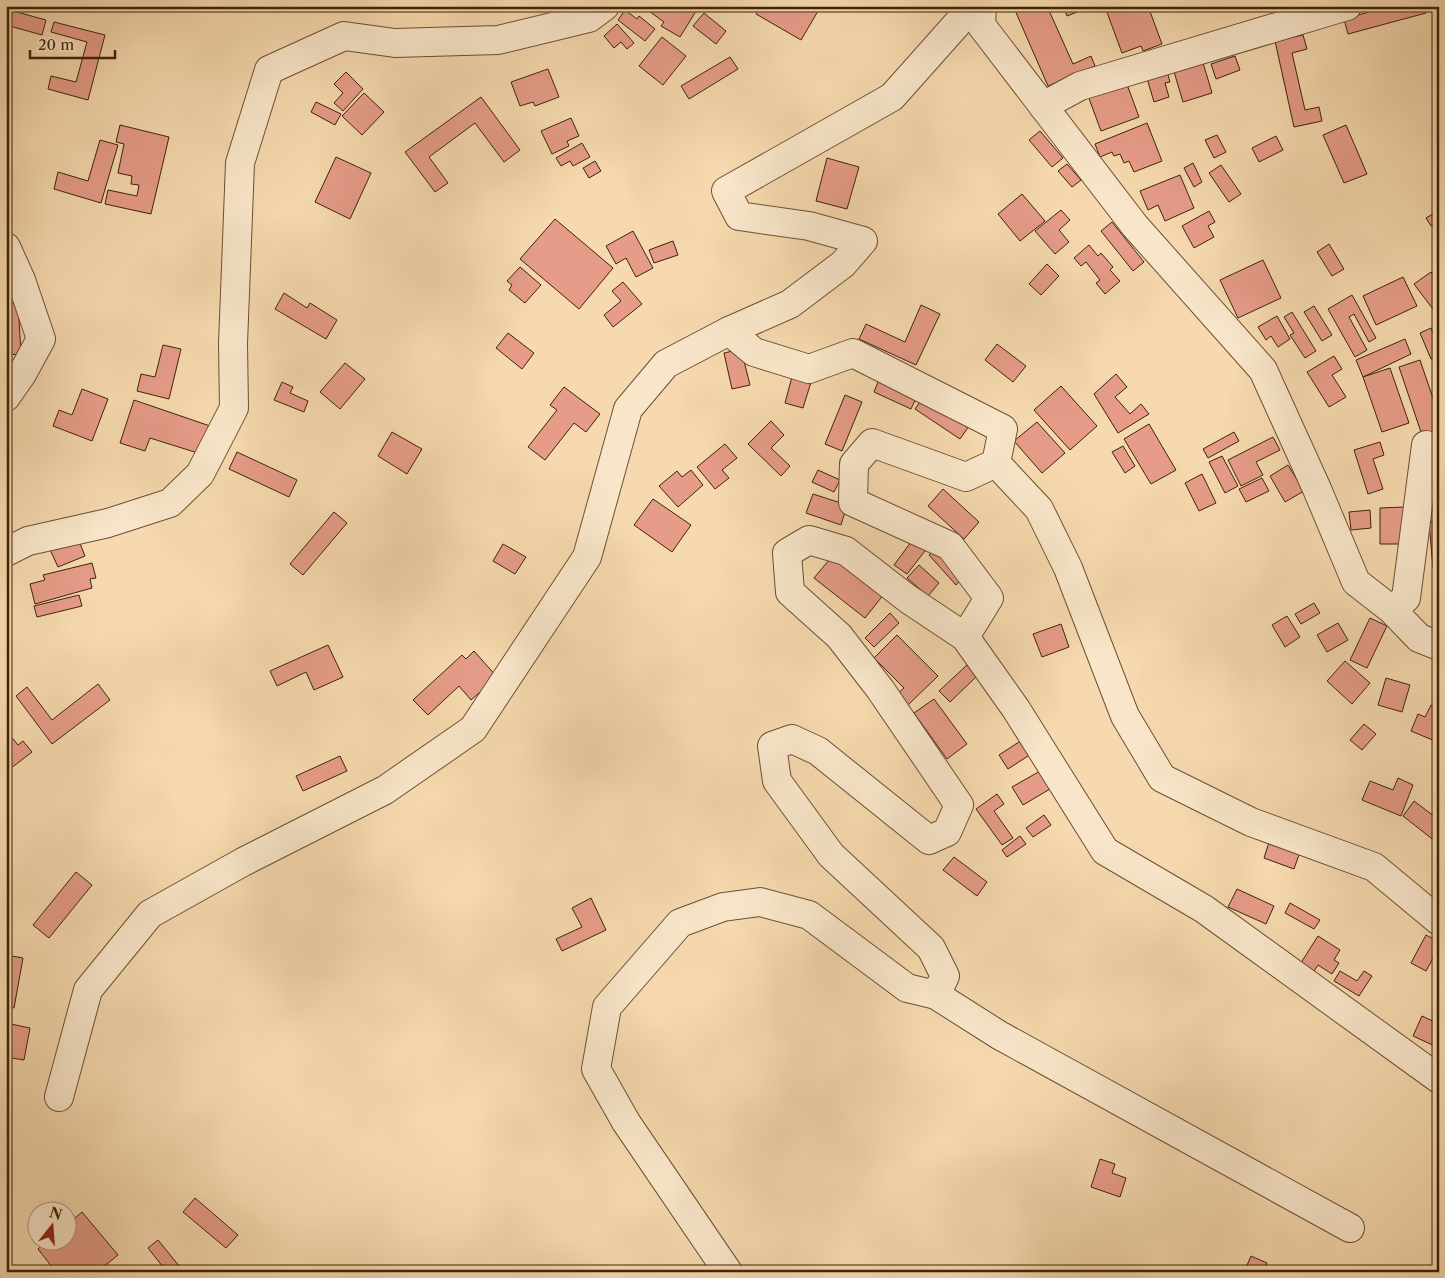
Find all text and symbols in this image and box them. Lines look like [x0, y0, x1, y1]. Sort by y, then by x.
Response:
scale bar [30, 28, 115, 60]
text: 20 m [38, 35, 74, 54]
north arrow [28, 1200, 78, 1250]
text: N [47, 1203, 64, 1224]

